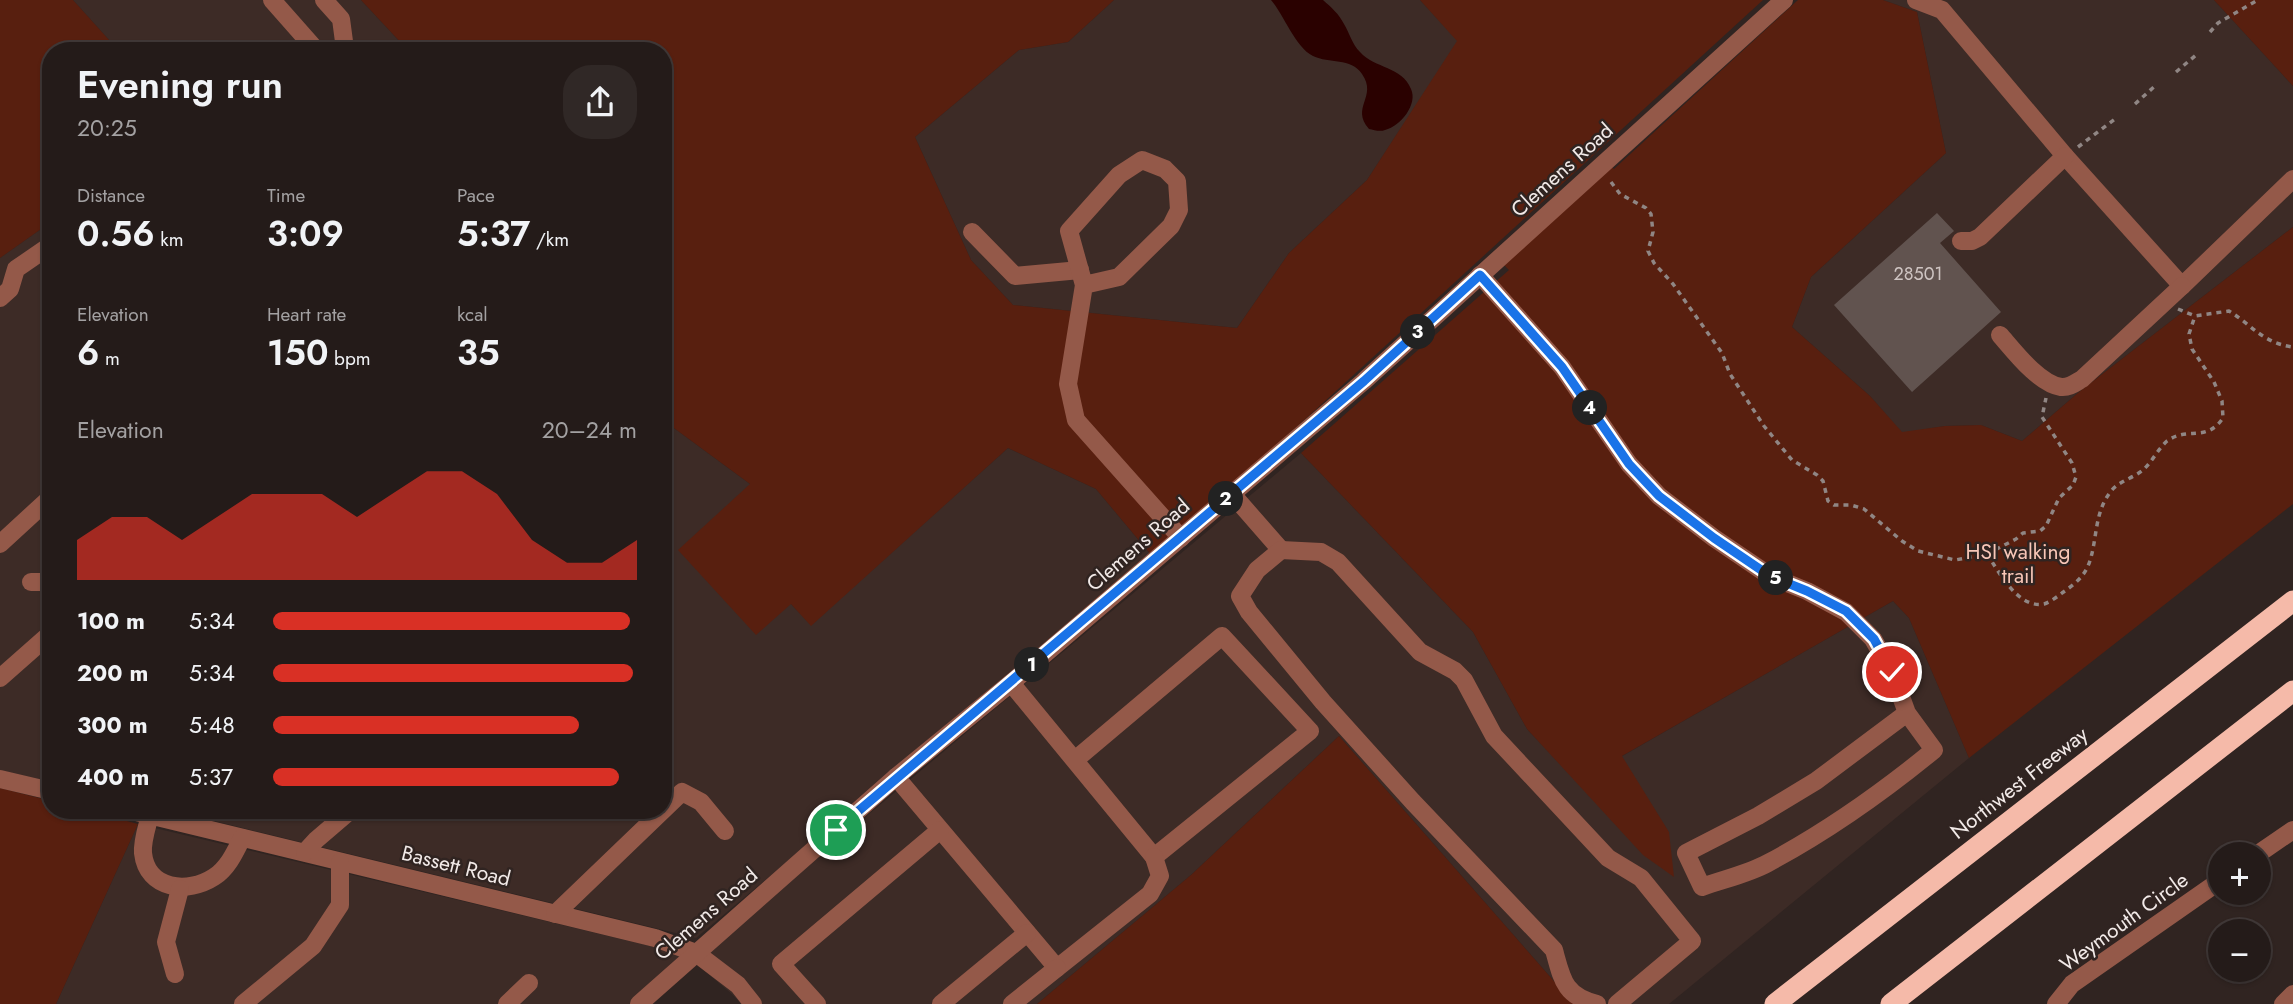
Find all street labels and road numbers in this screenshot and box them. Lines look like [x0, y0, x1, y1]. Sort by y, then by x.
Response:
street label: Clemens Road [1504, 116, 1620, 224]
street label: Clemens Road [1080, 492, 1196, 598]
street label: Northwest Freeway [1944, 719, 2095, 846]
street label: Bassett Road [398, 838, 514, 894]
street label: Clemens Road [648, 861, 764, 967]
street label: Weymouth Circle [2053, 865, 2195, 979]

